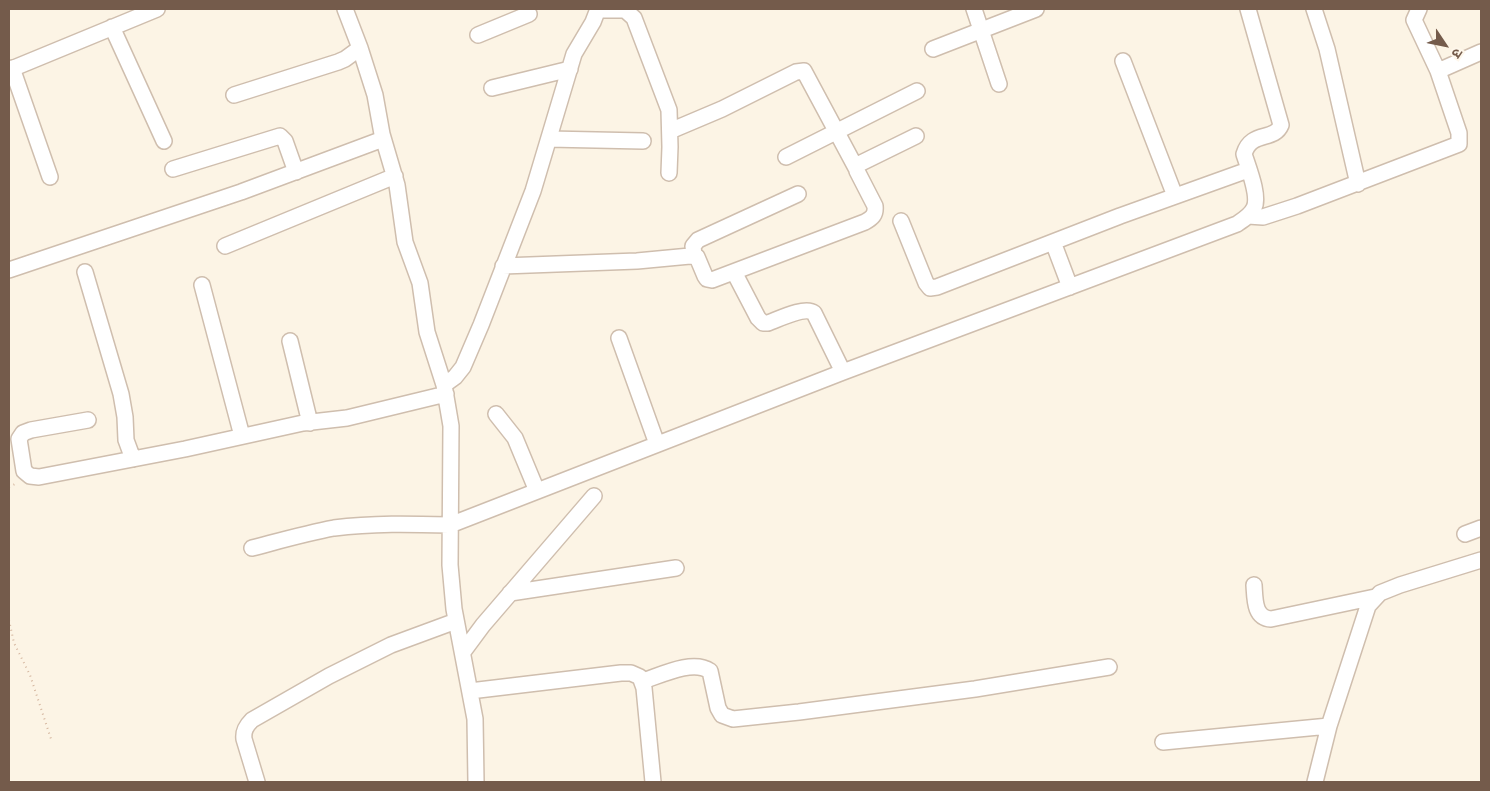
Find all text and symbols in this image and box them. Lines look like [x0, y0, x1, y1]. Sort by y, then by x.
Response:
north arrow [1420, 20, 1470, 70]
text: उ [1449, 46, 1467, 62]

